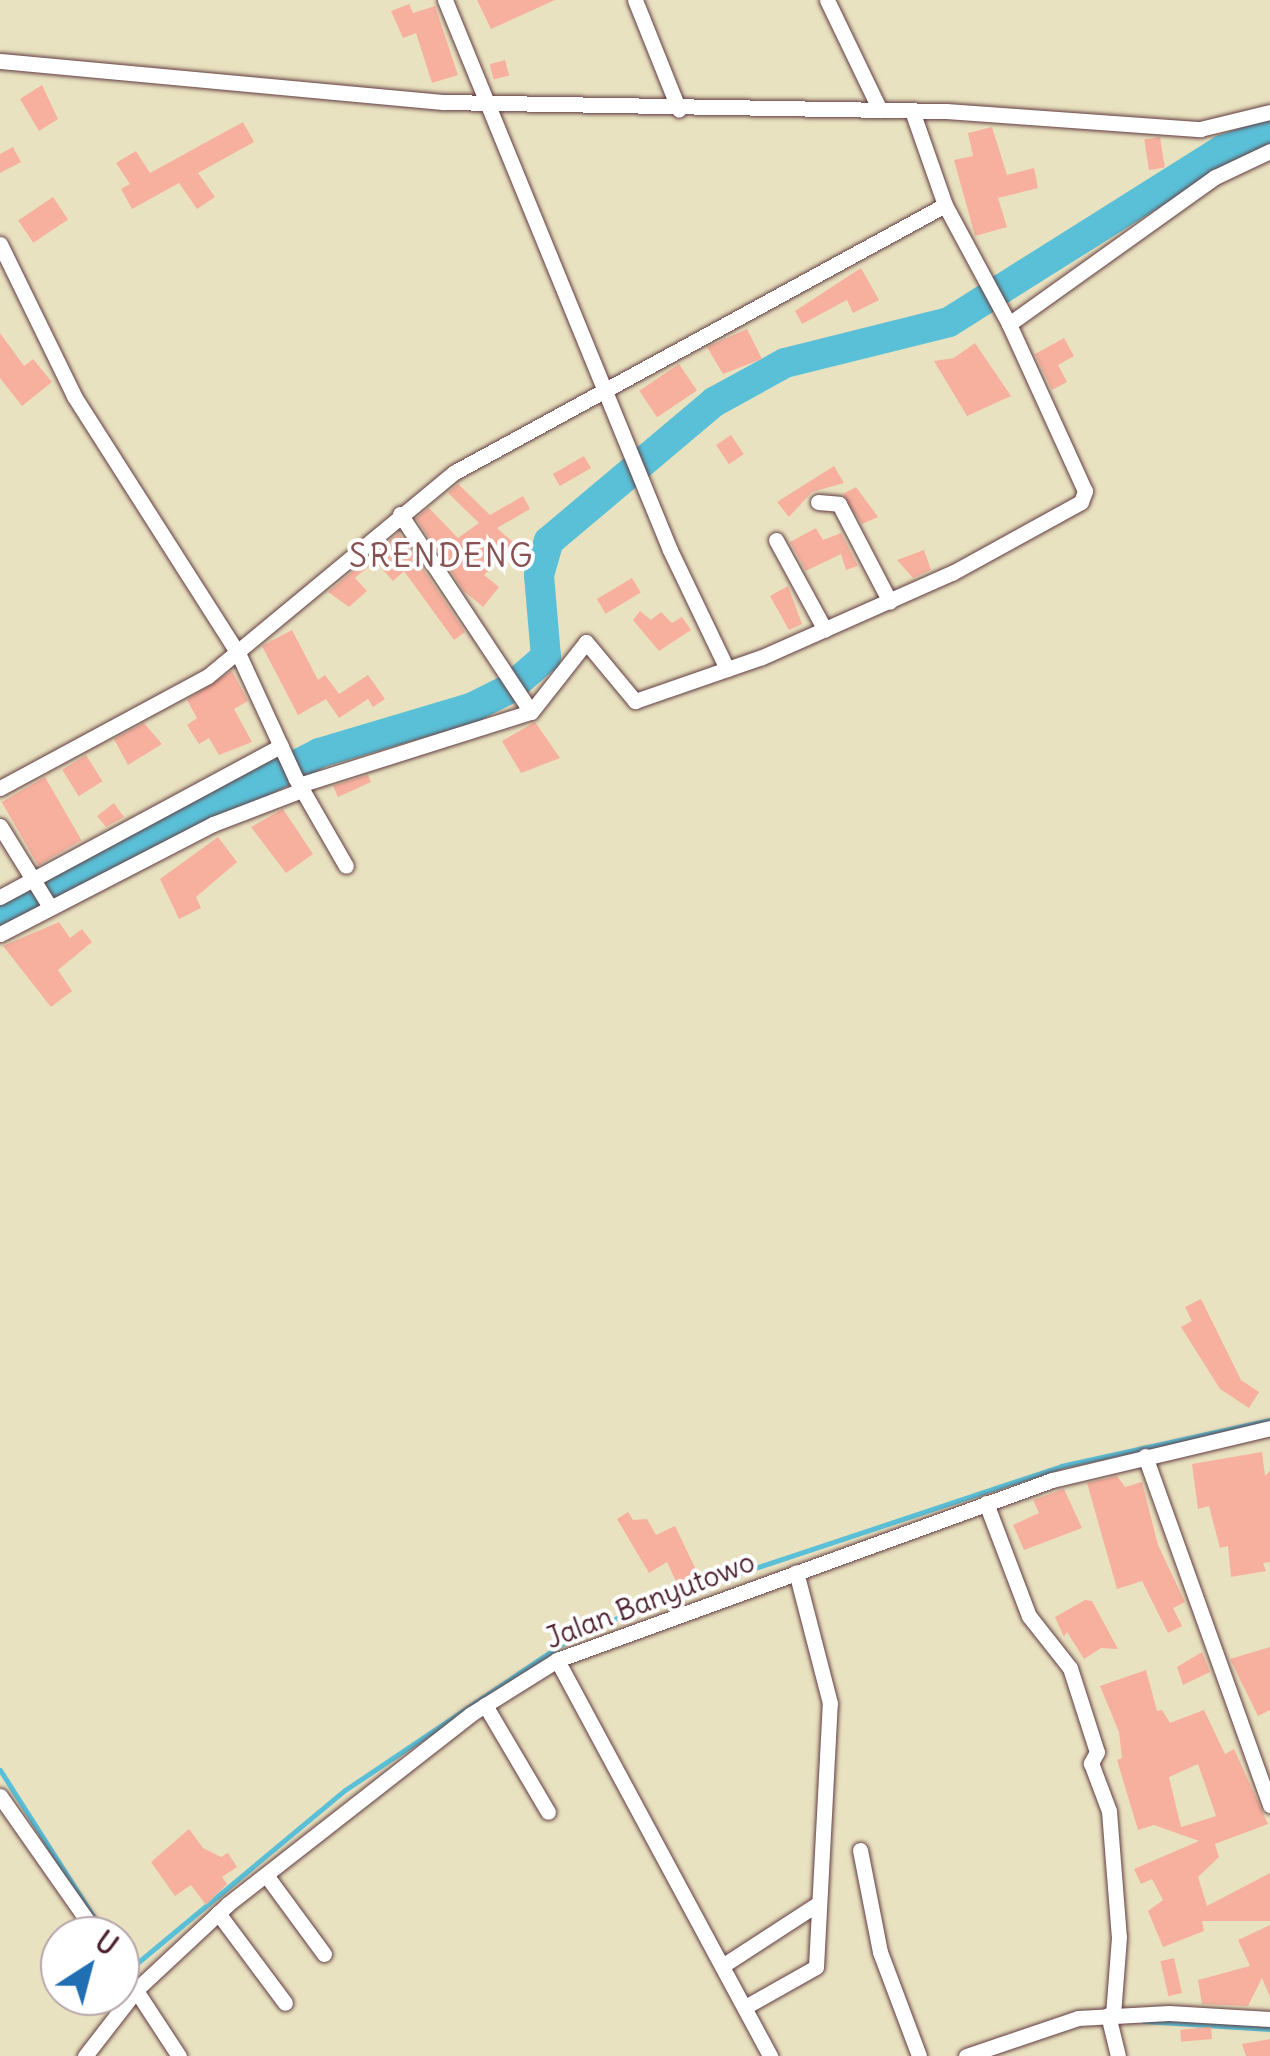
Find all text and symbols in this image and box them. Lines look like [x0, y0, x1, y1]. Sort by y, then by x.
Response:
district label: SRENDENG [349, 537, 535, 575]
street label: Jalan Banyutowo [541, 1545, 759, 1655]
north arrow [40, 1916, 140, 2016]
text: U [88, 1923, 125, 1964]

